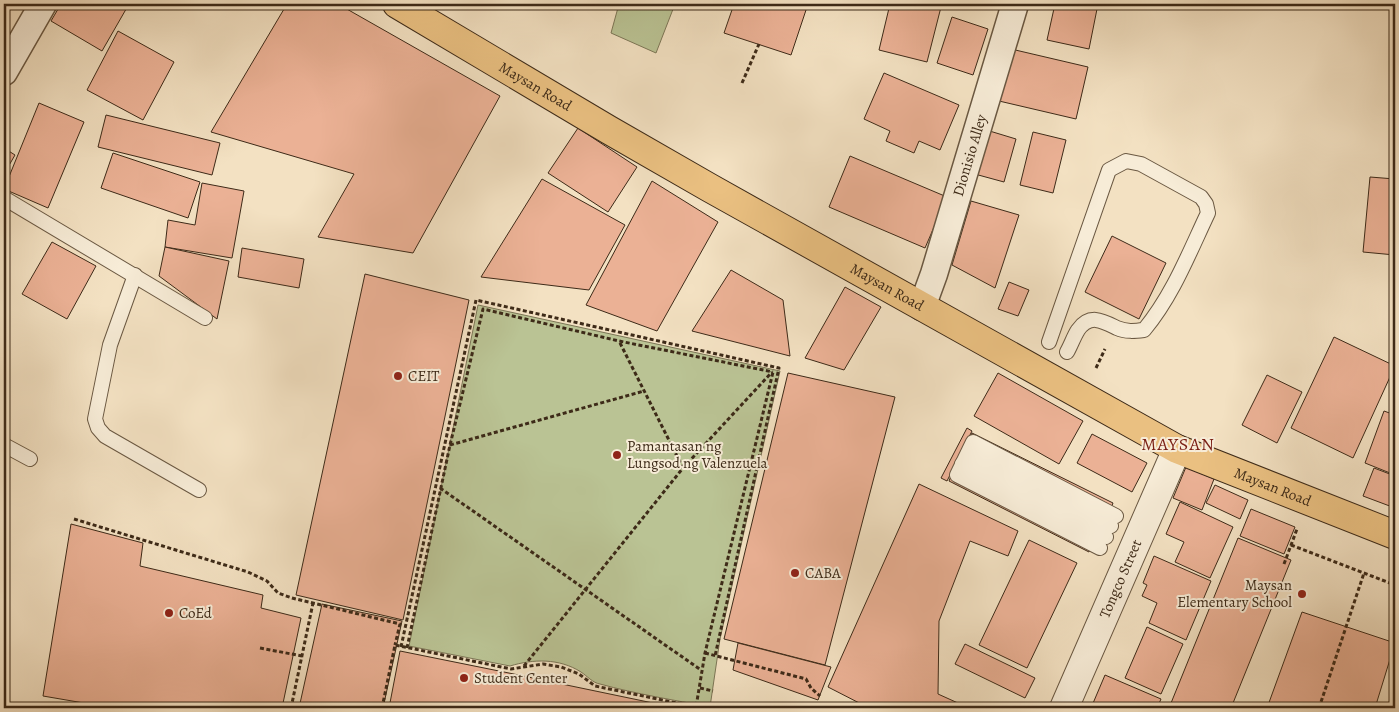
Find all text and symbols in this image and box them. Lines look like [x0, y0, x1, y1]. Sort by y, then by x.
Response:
street label: Maysan Road [495, 57, 576, 116]
street label: Dionisio Alley [948, 112, 991, 199]
street label: Maysan Road [847, 258, 928, 316]
place label: CEIT [408, 366, 440, 386]
marker: CEIT [392, 370, 404, 382]
district label: MAYSAN [1141, 432, 1215, 456]
place label: Pamantasan ng Lungsod ng Valenzuela [627, 436, 768, 473]
marker: Pamantasan ng Lungsod ng Valenzuela [611, 449, 623, 461]
street label: Maysan Road [1231, 463, 1315, 511]
street label: Tongco Street [1094, 536, 1146, 621]
place label: CABA [805, 563, 841, 583]
marker: CABA [789, 567, 801, 579]
place label: Maysan Elementary School [1177, 575, 1292, 612]
marker: Maysan Elementary School [1296, 588, 1308, 600]
place label: CoEd [179, 603, 213, 623]
marker: CoEd [163, 607, 175, 619]
place label: Student Center [474, 668, 568, 688]
marker: Student Center [458, 672, 470, 684]

